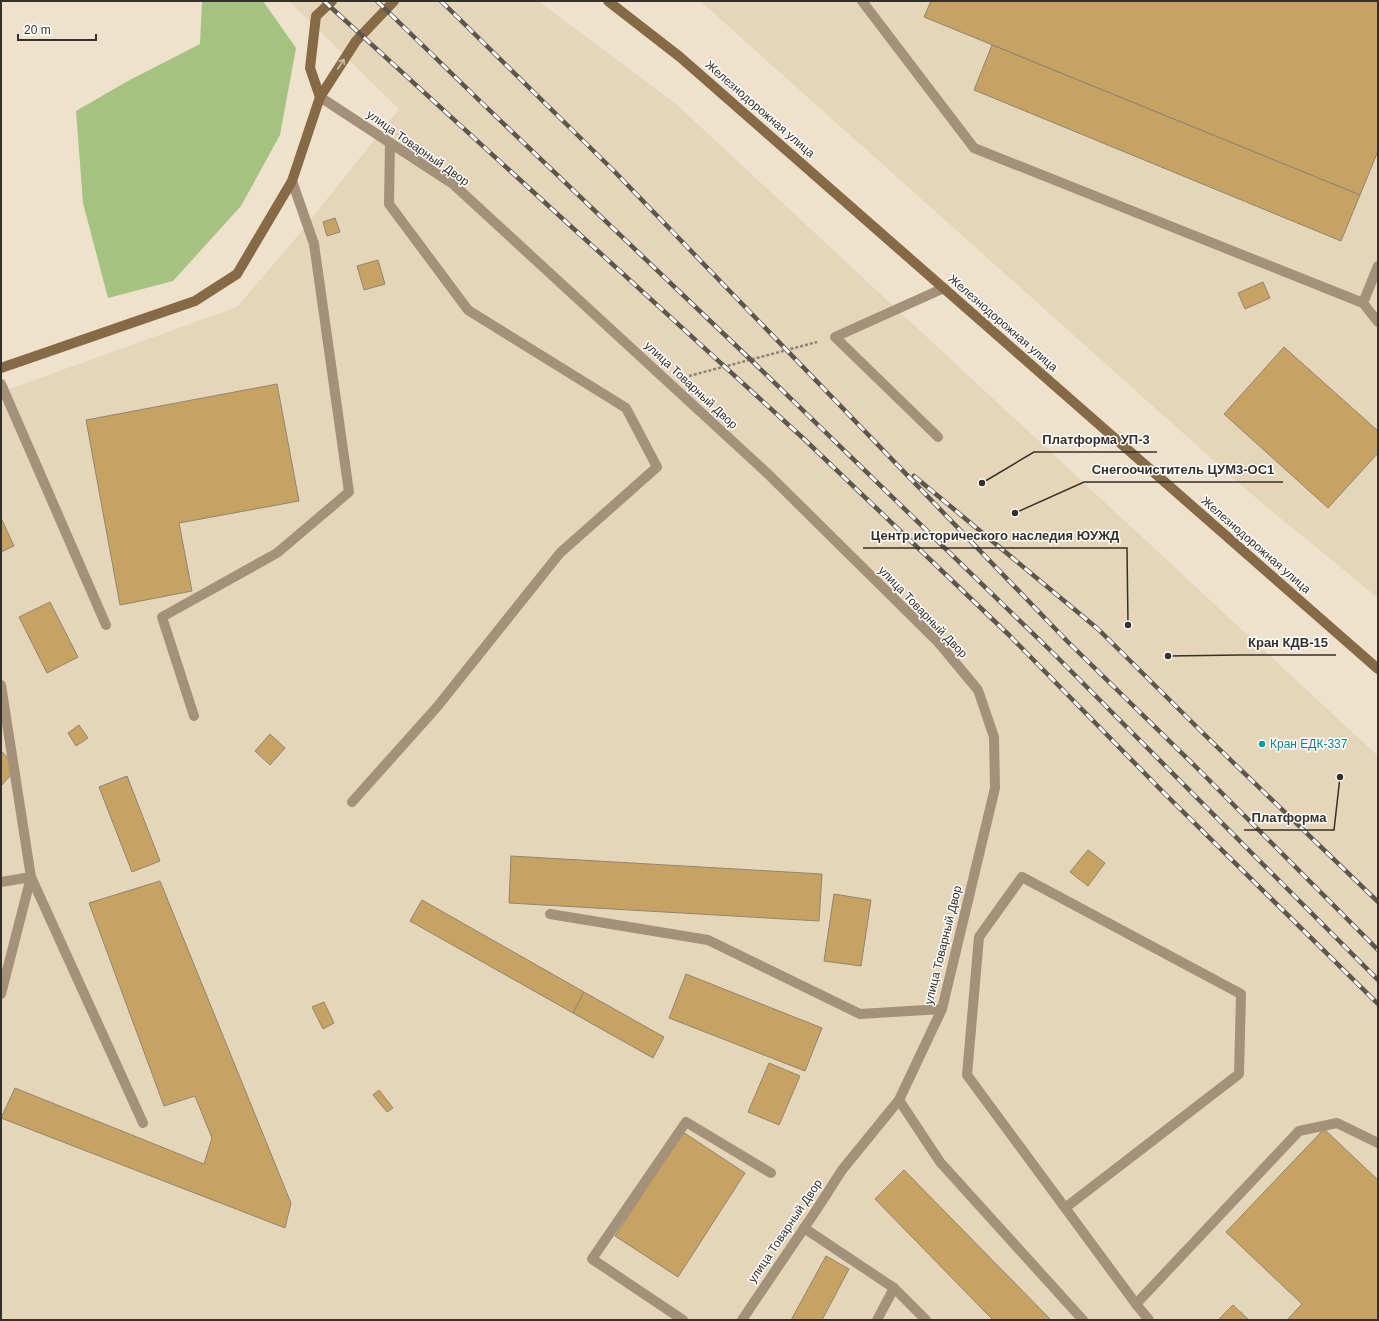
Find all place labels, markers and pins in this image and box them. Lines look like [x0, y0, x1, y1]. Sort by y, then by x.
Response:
callout: Платформа УП-3 [1034, 427, 1157, 452]
callout: Снегоочиститель ЦУМ3-ОС1 [1084, 457, 1283, 482]
callout: Центр исторического наследия ЮУЖД [863, 523, 1127, 548]
callout: Кран КДВ-15 [1240, 630, 1336, 655]
place label: Кран ЕДК-337 [1270, 737, 1348, 751]
marker: Кран ЕДК-337 [1257, 739, 1267, 749]
callout: Платформа [1244, 805, 1334, 830]

